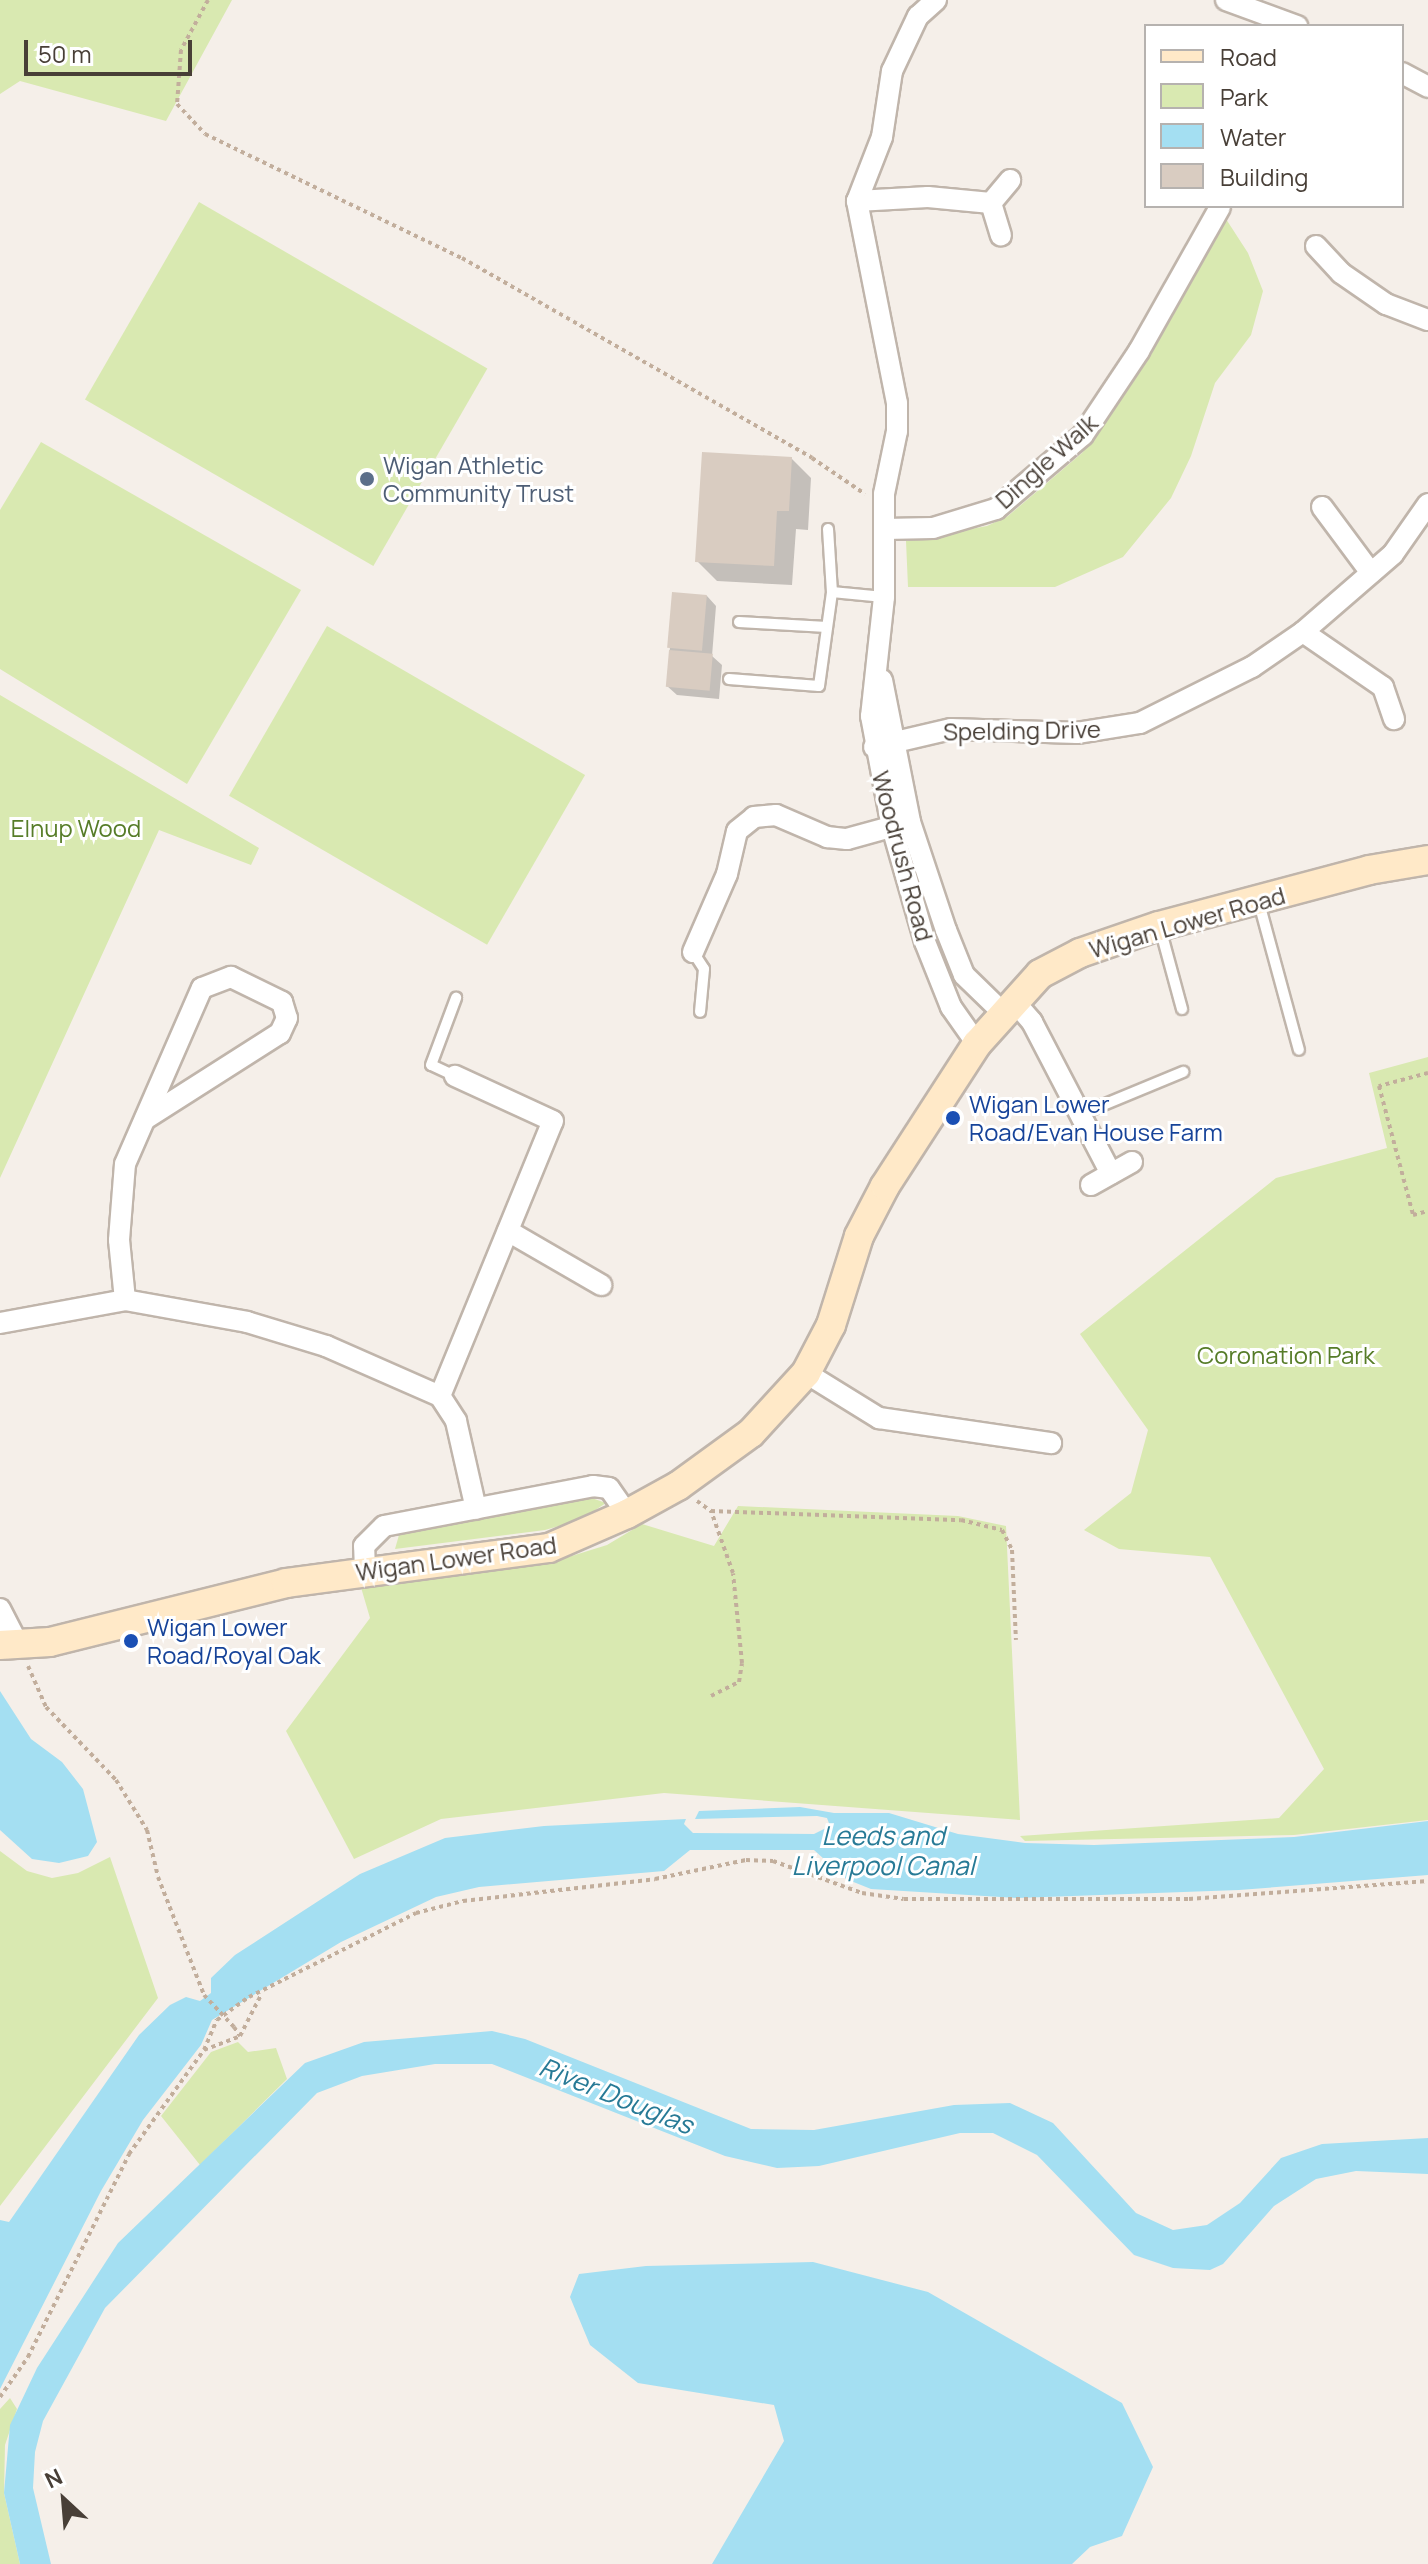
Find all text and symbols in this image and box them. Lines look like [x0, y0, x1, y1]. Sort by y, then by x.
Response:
scale bar [28, 24, 196, 74]
legend [1144, 24, 1404, 208]
text: 50 m [38, 37, 92, 70]
text: Road [1220, 40, 1277, 73]
text: Park [1220, 80, 1268, 113]
text: Water [1220, 120, 1287, 153]
text: Building [1220, 160, 1308, 193]
street label: Dingle Walk [989, 408, 1103, 514]
place label: Wigan Athletic Community Trust [383, 451, 574, 507]
marker: Wigan Athletic Community Trust [358, 470, 376, 488]
street label: Spelding Drive [943, 714, 1101, 746]
street label: Woodrush Road [866, 768, 940, 944]
park label: Elnup Wood [11, 814, 141, 842]
street label: Wigan Lower Road [1086, 880, 1288, 964]
place label: Wigan Lower Road/Evan House Farm [969, 1090, 1223, 1146]
marker: Wigan Lower Road/Evan House Farm [944, 1109, 962, 1127]
park label: Coronation Park [1197, 1341, 1375, 1369]
street label: Wigan Lower Road [354, 1530, 558, 1586]
place label: Wigan Lower Road/Royal Oak [147, 1613, 321, 1669]
marker: Wigan Lower Road/Royal Oak [122, 1632, 140, 1650]
water label: Leeds and Liverpool Canal [791, 1820, 975, 1882]
water label: River Douglas [535, 2051, 697, 2141]
north arrow [24, 2460, 104, 2540]
text: N [40, 2461, 67, 2495]

